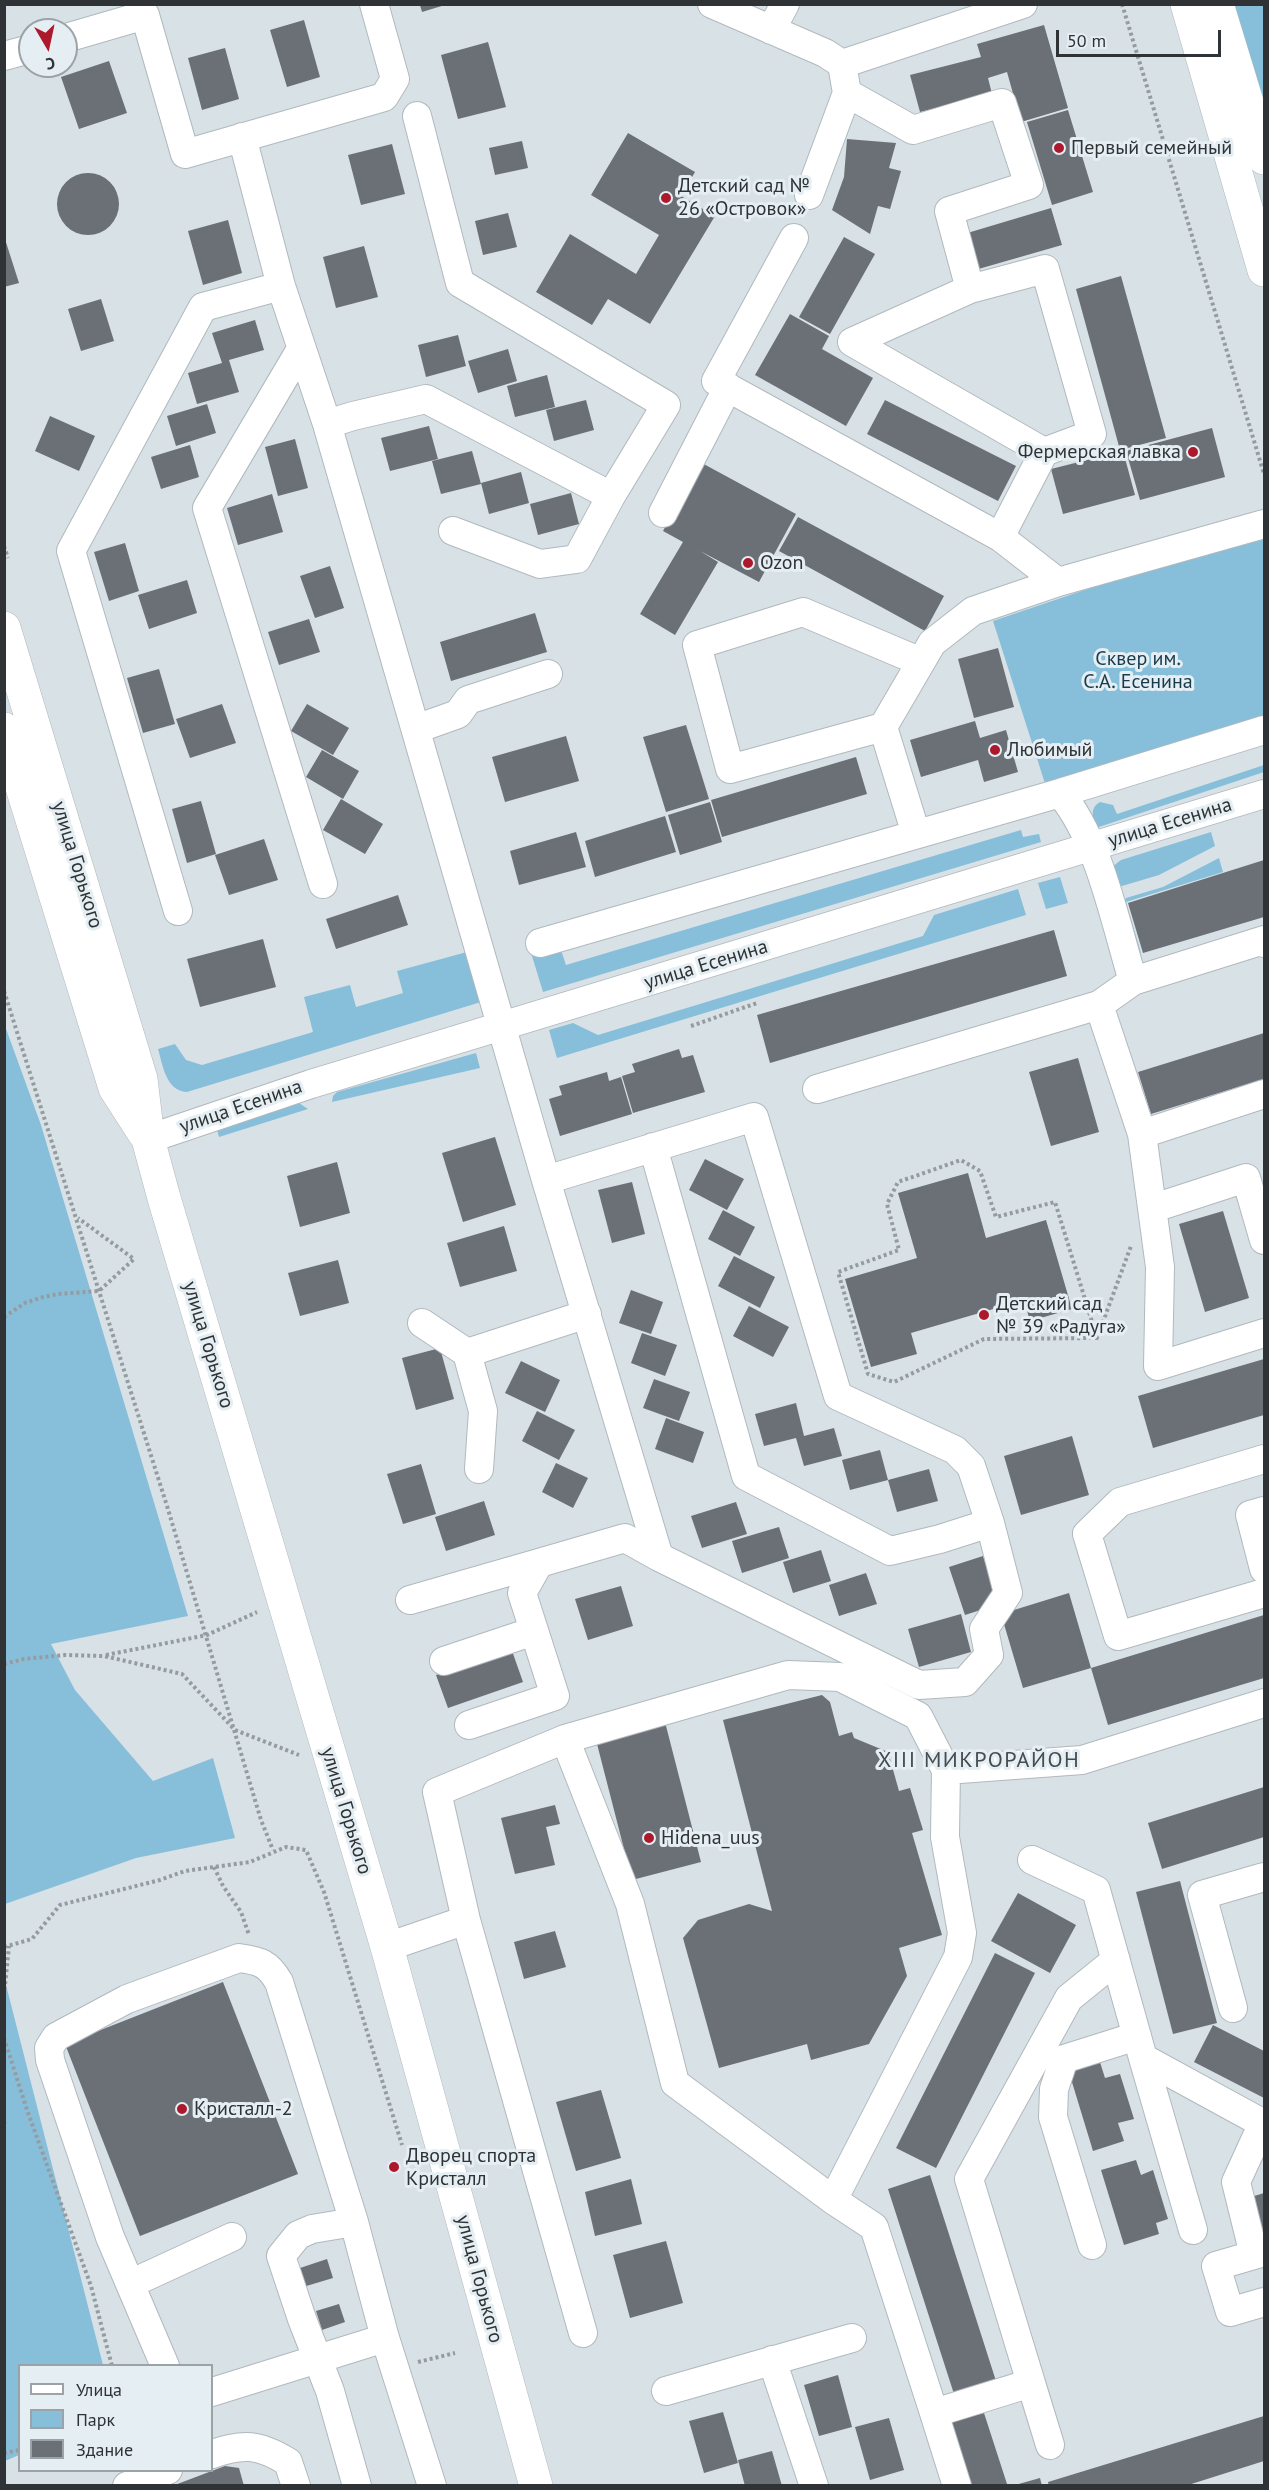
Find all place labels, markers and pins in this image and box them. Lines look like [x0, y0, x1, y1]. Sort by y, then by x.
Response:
place label: Первый семейный [1071, 136, 1232, 160]
marker: Первый семейный [1052, 141, 1066, 155]
place label: Детский сад № 26 «Островок» [678, 174, 810, 221]
marker: Детский сад № 26 «Островок» [659, 191, 673, 205]
place label: Фермерская лавка [1018, 440, 1181, 464]
marker: Фермерская лавка [1186, 445, 1200, 459]
place label: Ozon [760, 551, 803, 575]
marker: Ozon [741, 556, 755, 570]
place label: Любимый [1007, 738, 1093, 762]
marker: Любимый [988, 743, 1002, 757]
place label: Детский сад № 39 «Радуга» [996, 1292, 1126, 1339]
marker: Детский сад № 39 «Радуга» [977, 1308, 991, 1322]
place label: Hidena_uus [661, 1826, 760, 1850]
marker: Hidena_uus [642, 1831, 656, 1845]
place label: Кристалл-2 [194, 2097, 293, 2121]
marker: Кристалл-2 [175, 2102, 189, 2116]
place label: Дворец спорта Кристалл [406, 2144, 536, 2191]
marker: Дворец спорта Кристалл [387, 2160, 401, 2174]

